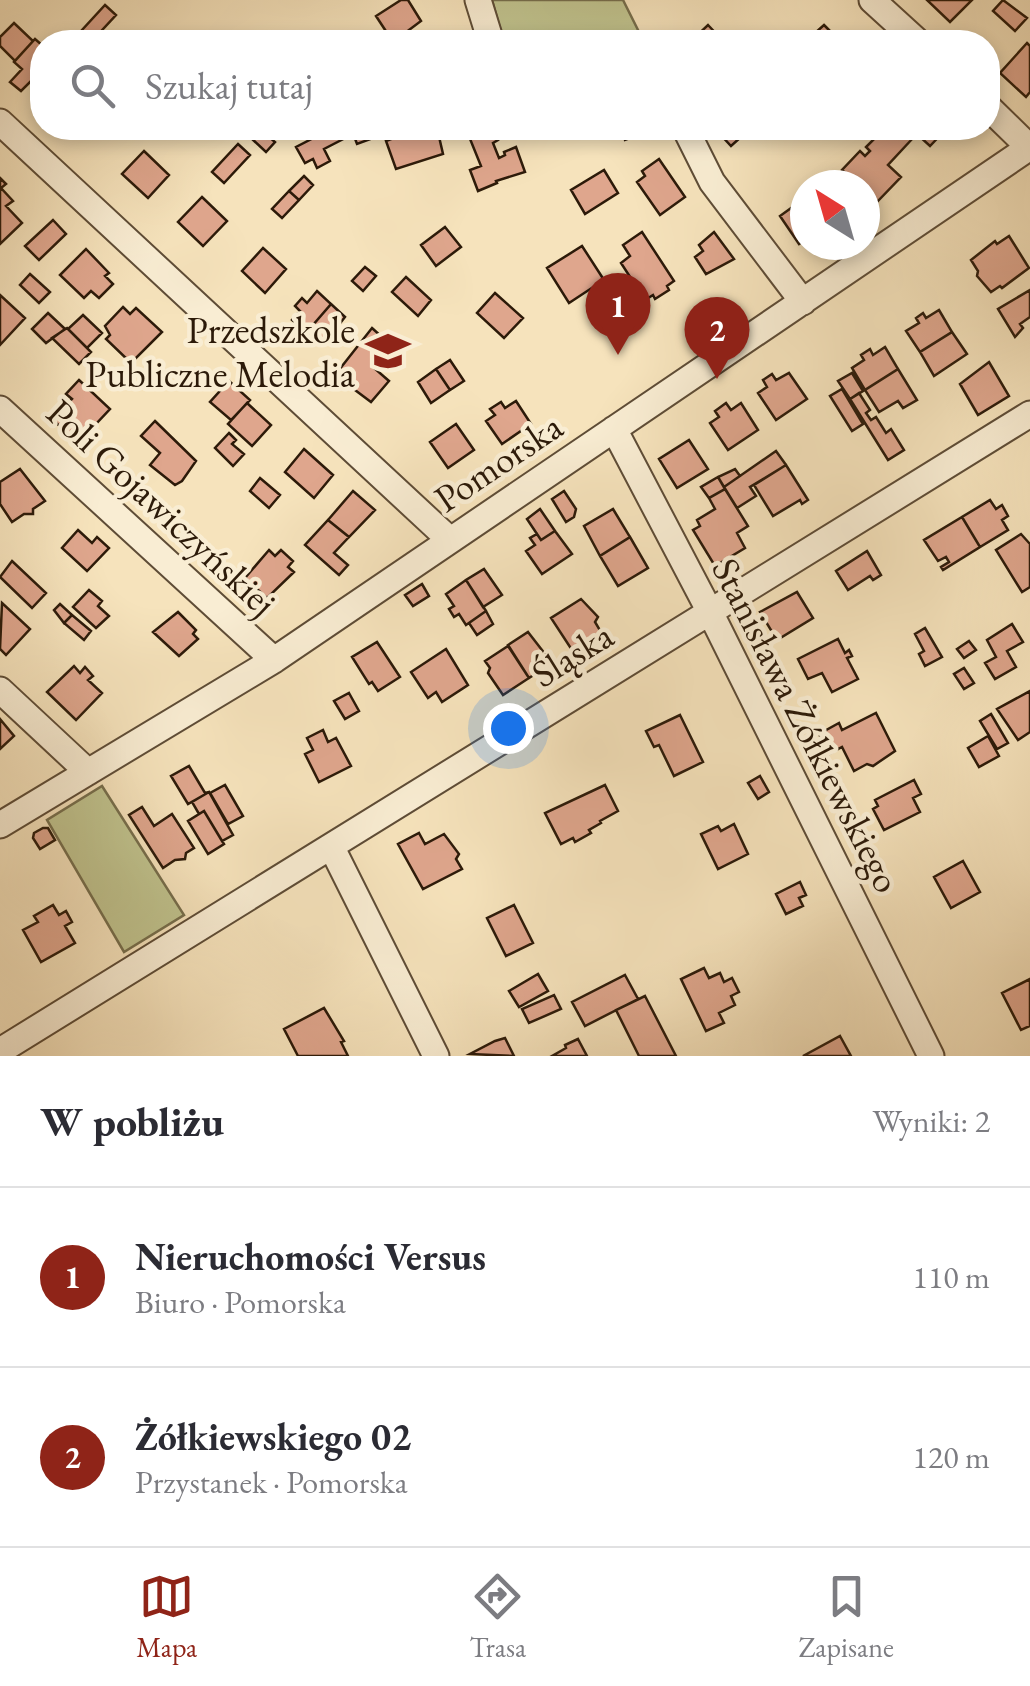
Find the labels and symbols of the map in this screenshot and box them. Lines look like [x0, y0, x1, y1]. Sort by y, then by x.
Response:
north arrow [790, 170, 880, 260]
pin: 1 [586, 272, 650, 355]
pin: 2 [684, 296, 750, 379]
place label: Przedszkole Publiczne Melodia [85, 305, 356, 398]
school or university icon: Przedszkole Publiczne Melodia [364, 327, 412, 375]
street label: Poli Gojawiczyńskiej [37, 388, 287, 626]
street label: Pomorska [425, 401, 572, 523]
street label: Stanisława Żółkiewskiego [701, 549, 913, 901]
street label: Śląska [522, 610, 623, 698]
your location [483, 703, 534, 754]

